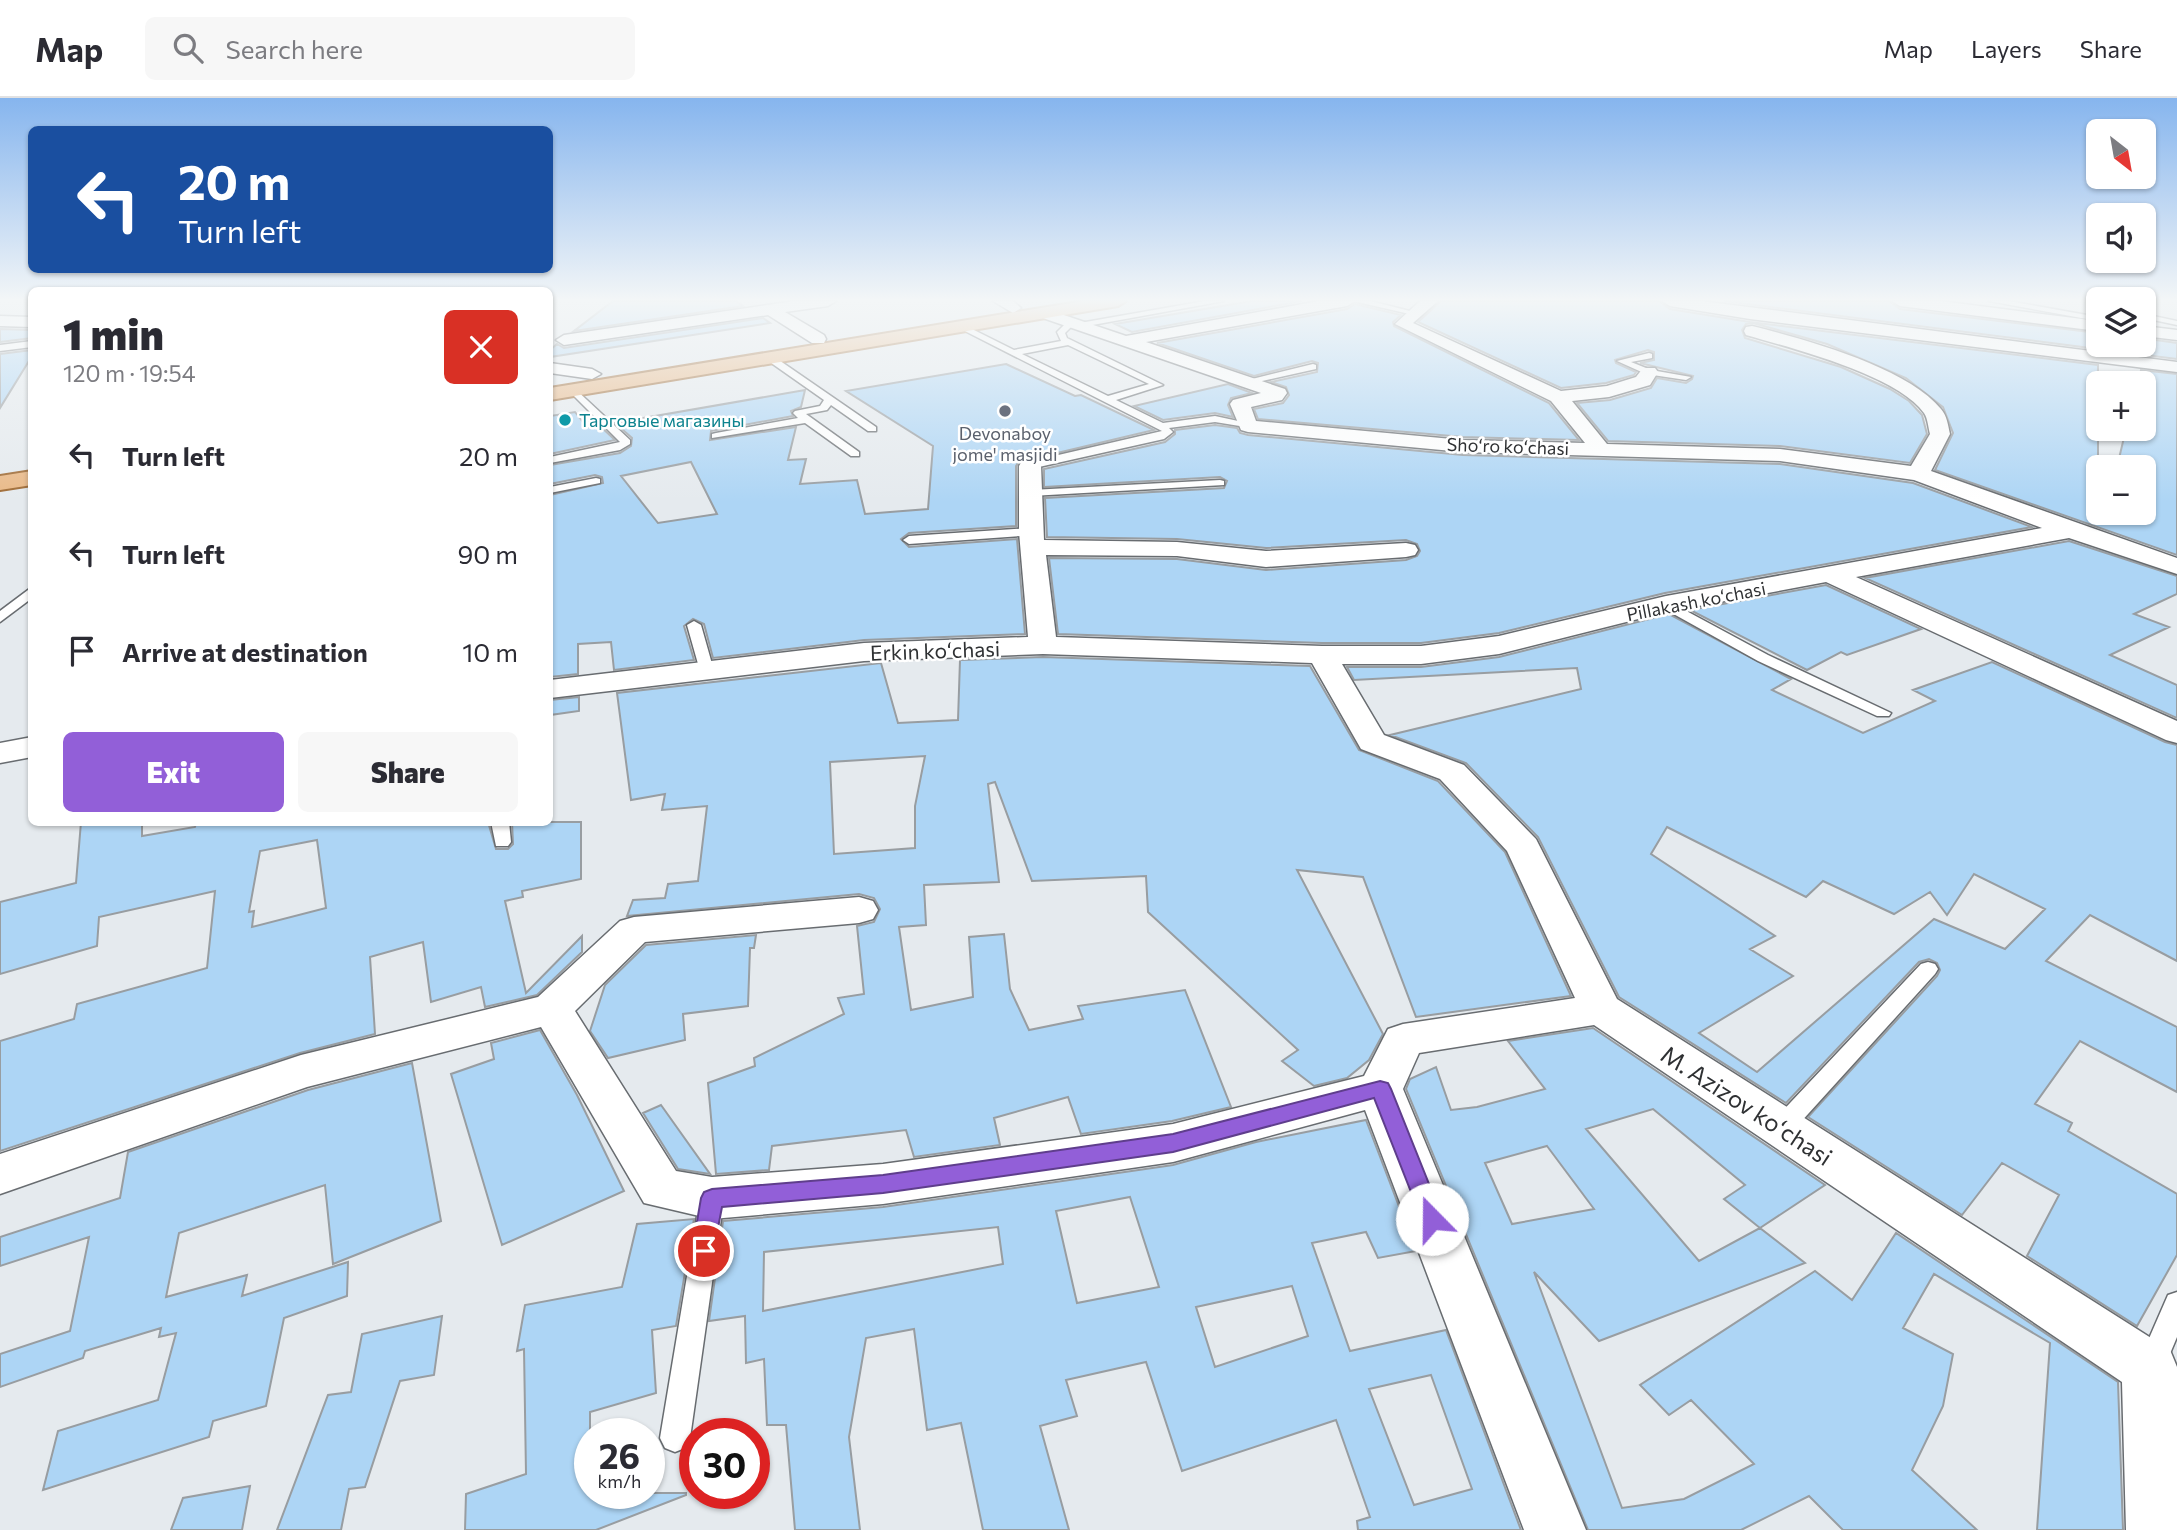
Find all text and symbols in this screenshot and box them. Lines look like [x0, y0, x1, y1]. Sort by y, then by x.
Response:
search box [145, 17, 635, 80]
text: Map [35, 28, 103, 69]
icon: search [169, 29, 207, 67]
text: Search here [225, 33, 363, 64]
text: Map [1884, 34, 1933, 63]
text: Layers [1971, 34, 2042, 63]
text: Share [2080, 34, 2142, 63]
north arrow [2086, 119, 2156, 189]
map controls [2086, 119, 2156, 525]
text: 20 m [178, 150, 290, 210]
icon: left [63, 154, 154, 245]
button: sound [2086, 203, 2156, 273]
text: Turn left [178, 210, 302, 250]
button: layers [2086, 287, 2156, 357]
text: 1 min [63, 307, 164, 359]
button: close [444, 310, 518, 384]
text: 120 m · 19:54 [63, 359, 195, 387]
button: + [2086, 371, 2156, 441]
marker: Devonaboy jome' masjidi [997, 403, 1013, 419]
place label: Тарговые магазины [579, 409, 745, 431]
marker: Тарговые магазины [557, 412, 573, 428]
place label: Devonaboy jome' masjidi [952, 422, 1058, 465]
street label: Shoʻro koʻchasi [1446, 433, 1570, 459]
icon: left [63, 436, 101, 474]
text: Turn left [122, 440, 225, 471]
text: 20 m [459, 440, 518, 471]
button: − [2086, 455, 2156, 525]
icon: left [63, 534, 101, 572]
text: Turn left [122, 538, 225, 569]
text: 90 m [458, 538, 518, 569]
street label: Pillakash koʻchasi [1625, 577, 1767, 625]
icon: arrive [63, 632, 101, 670]
street label: Erkin koʻchasi [869, 635, 1001, 665]
text: Arrive at destination [122, 636, 368, 667]
text: 10 m [462, 636, 518, 667]
button: Exit [63, 732, 284, 812]
button: Share [298, 732, 518, 812]
street label: M. Azizov koʻchasi [1656, 1039, 1838, 1171]
position arrow [1395, 1182, 1469, 1256]
pin [674, 1221, 734, 1281]
icon: arrive [685, 1232, 723, 1270]
speed limit sign: 30 [679, 1418, 770, 1509]
text: 26 [599, 1433, 640, 1476]
text: km/h [598, 1470, 641, 1492]

